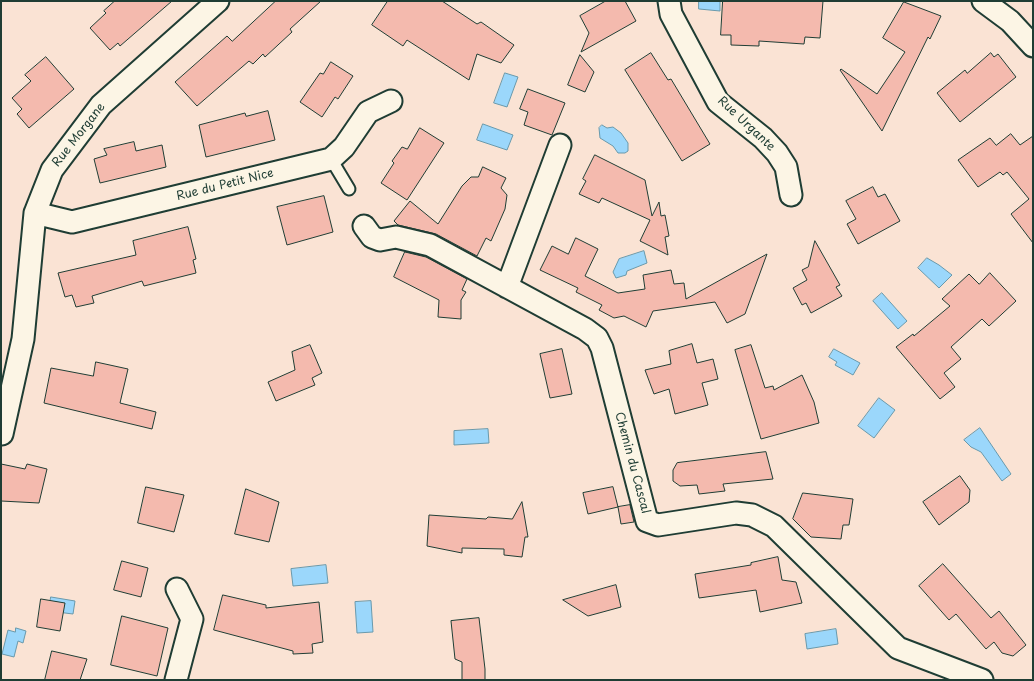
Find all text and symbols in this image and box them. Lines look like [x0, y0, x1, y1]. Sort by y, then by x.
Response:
street label: Rue Urgante [714, 94, 778, 154]
street label: Rue Morgane [50, 100, 108, 170]
street label: Rue du Petit Nice [175, 166, 275, 204]
street label: Chemin du Cascal [611, 411, 653, 515]

